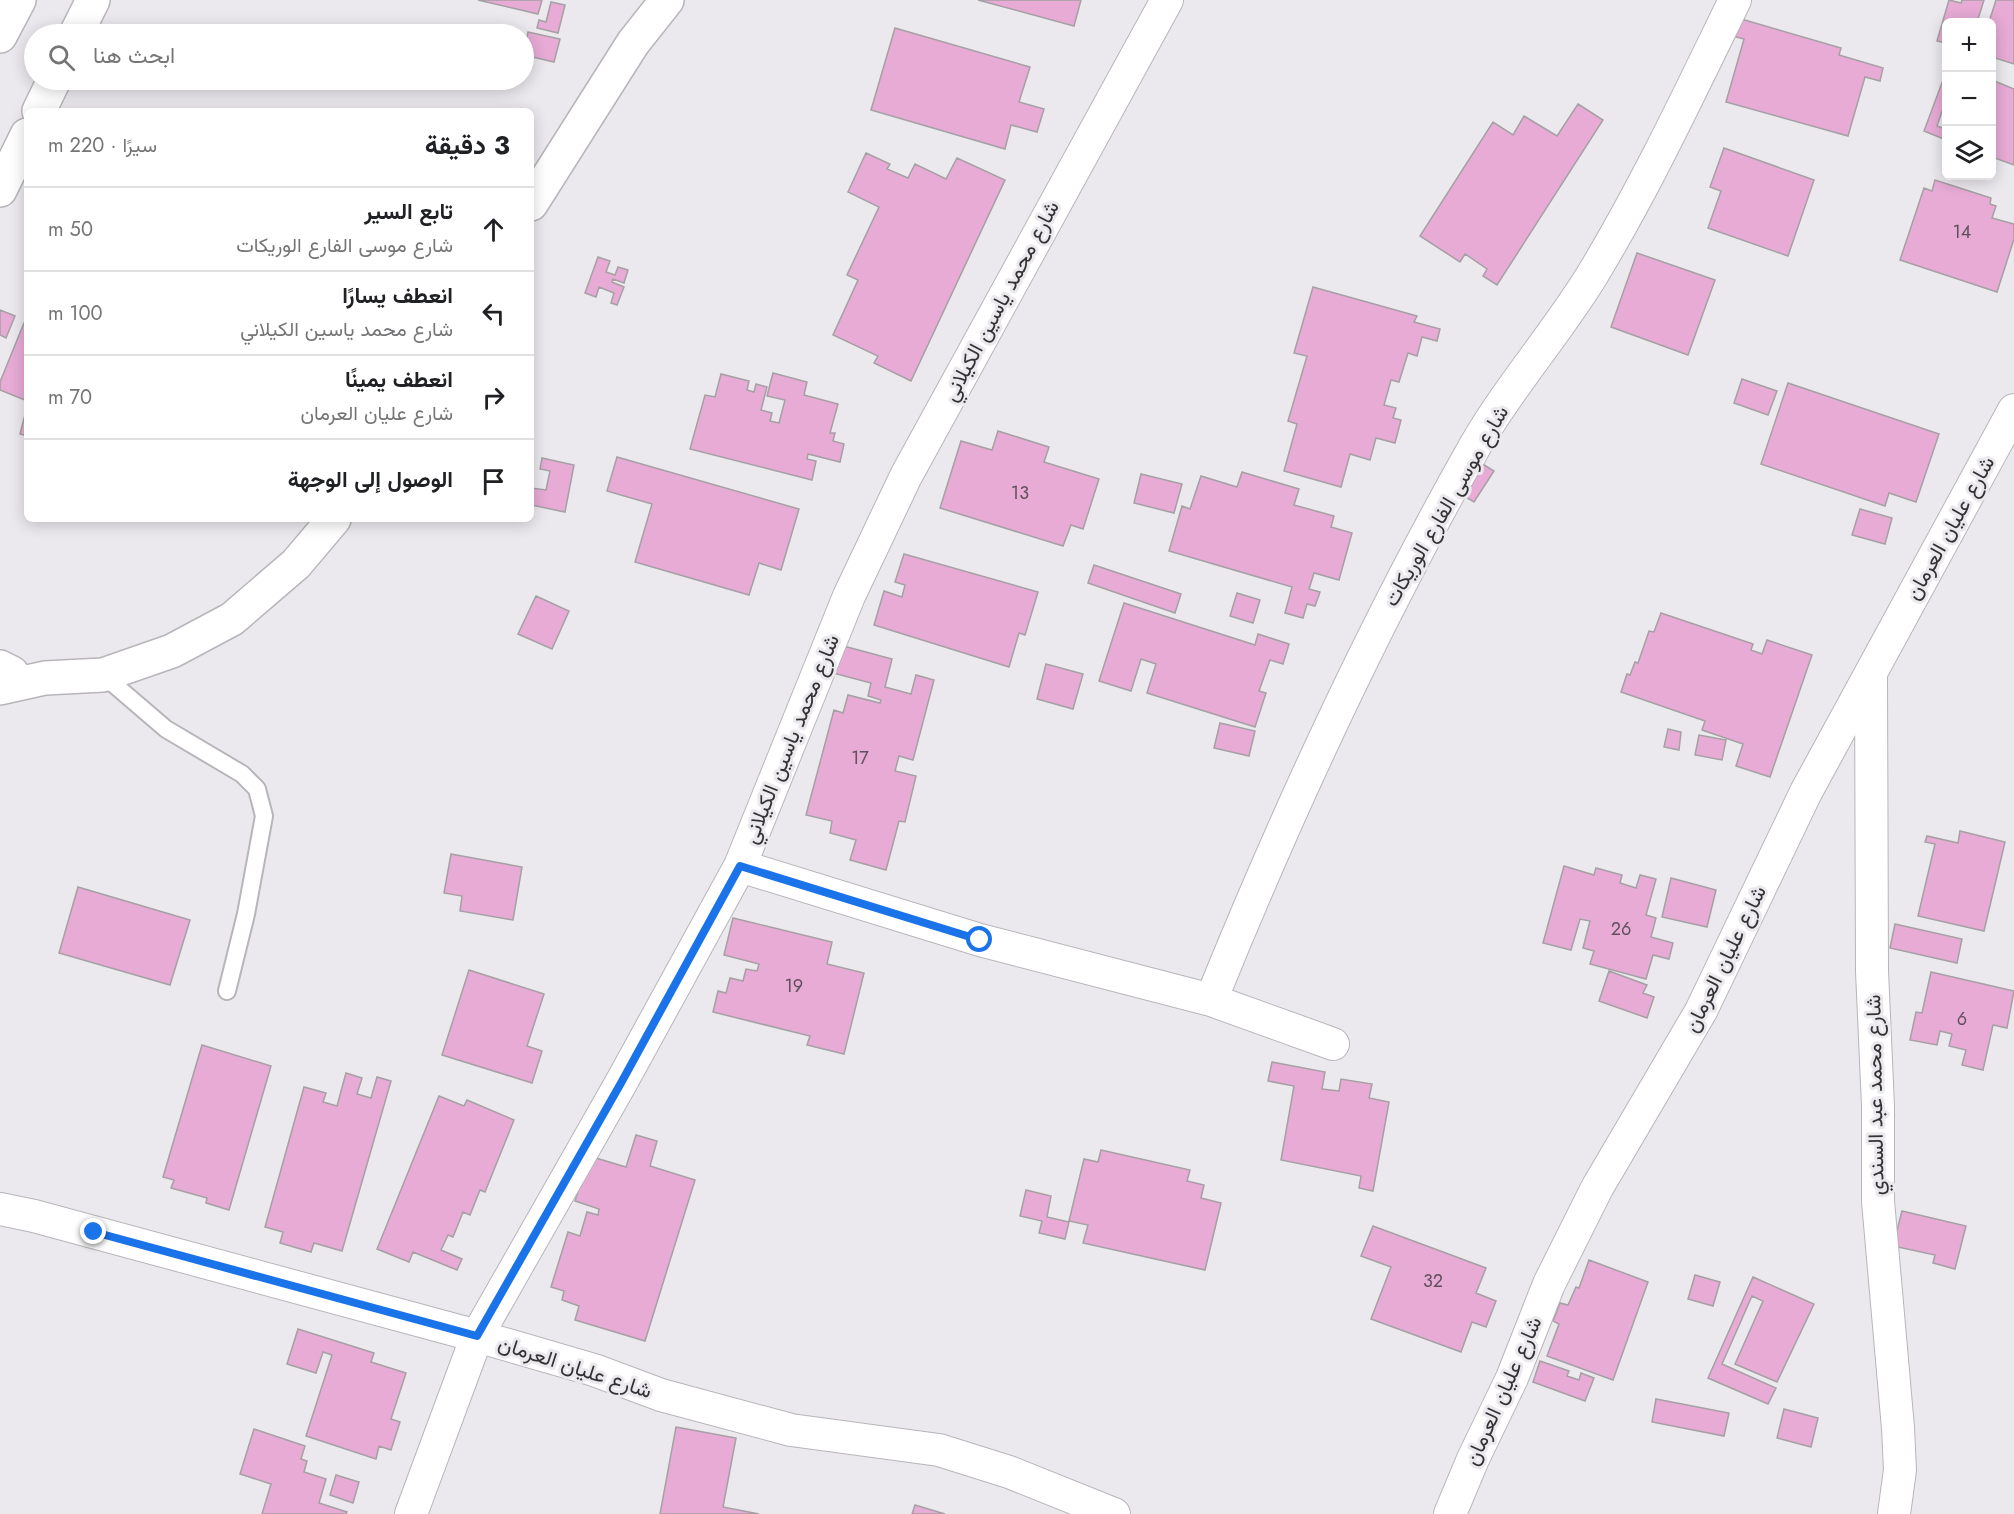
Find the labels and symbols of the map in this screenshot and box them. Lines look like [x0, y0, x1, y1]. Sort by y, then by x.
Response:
street label: شارع محمد ياسين الكيلاني [935, 195, 1068, 408]
house number: 14 [1953, 219, 1971, 245]
street label: شارع موسى الفارع الوريكات [1376, 400, 1516, 612]
street label: شارع عليان العرمان [1898, 451, 2002, 605]
house number: 13 [1011, 480, 1029, 506]
street label: شارع محمد ياسين الكيلاني [735, 630, 849, 849]
house number: 17 [851, 745, 869, 771]
street label: شارع عليان العرمان [1676, 880, 1774, 1038]
house number: 26 [1611, 916, 1631, 942]
route start [966, 926, 992, 952]
house number: 19 [785, 973, 803, 999]
street label: شارع محمد عبد السندي [1858, 994, 1894, 1196]
house number: 6 [1957, 1006, 1967, 1032]
route end [80, 1218, 106, 1244]
house number: 32 [1423, 1268, 1443, 1294]
street label: شارع عليان العرمان [1457, 1312, 1549, 1470]
street label: شارع عليان العرمان [494, 1328, 656, 1406]

